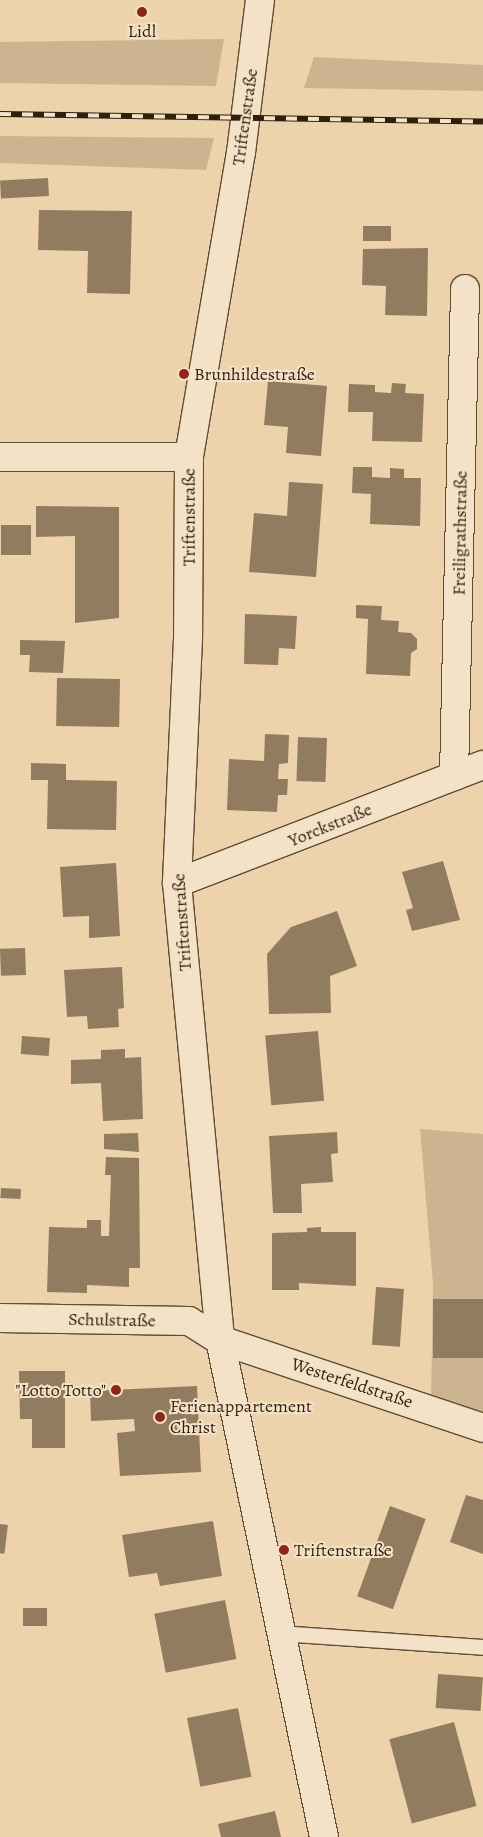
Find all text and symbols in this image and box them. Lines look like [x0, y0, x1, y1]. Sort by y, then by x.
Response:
marker: Lidl [136, 6, 148, 18]
place label: Lidl [128, 20, 156, 42]
street label: Triftenstraße [227, 67, 263, 167]
place label: Brunhildestraße [194, 363, 315, 385]
marker: Brunhildestraße [178, 368, 190, 380]
street label: Triftenstraße [178, 468, 200, 566]
street label: Freiligrathstraße [448, 470, 472, 596]
street label: Yorckstraße [285, 798, 375, 852]
street label: Triftenstraße [168, 872, 196, 972]
street label: Schulstraße [68, 1308, 156, 1332]
street label: Westerfeldstraße [289, 1353, 415, 1413]
place label: "Lotto Totto" [15, 1379, 106, 1401]
marker: "Lotto Totto" [110, 1384, 122, 1396]
place label: Ferienappartement Christ [170, 1396, 312, 1438]
marker: Ferienappartement Christ [154, 1411, 166, 1423]
place label: Triftenstraße [294, 1539, 392, 1561]
marker: Triftenstraße [278, 1544, 290, 1556]

